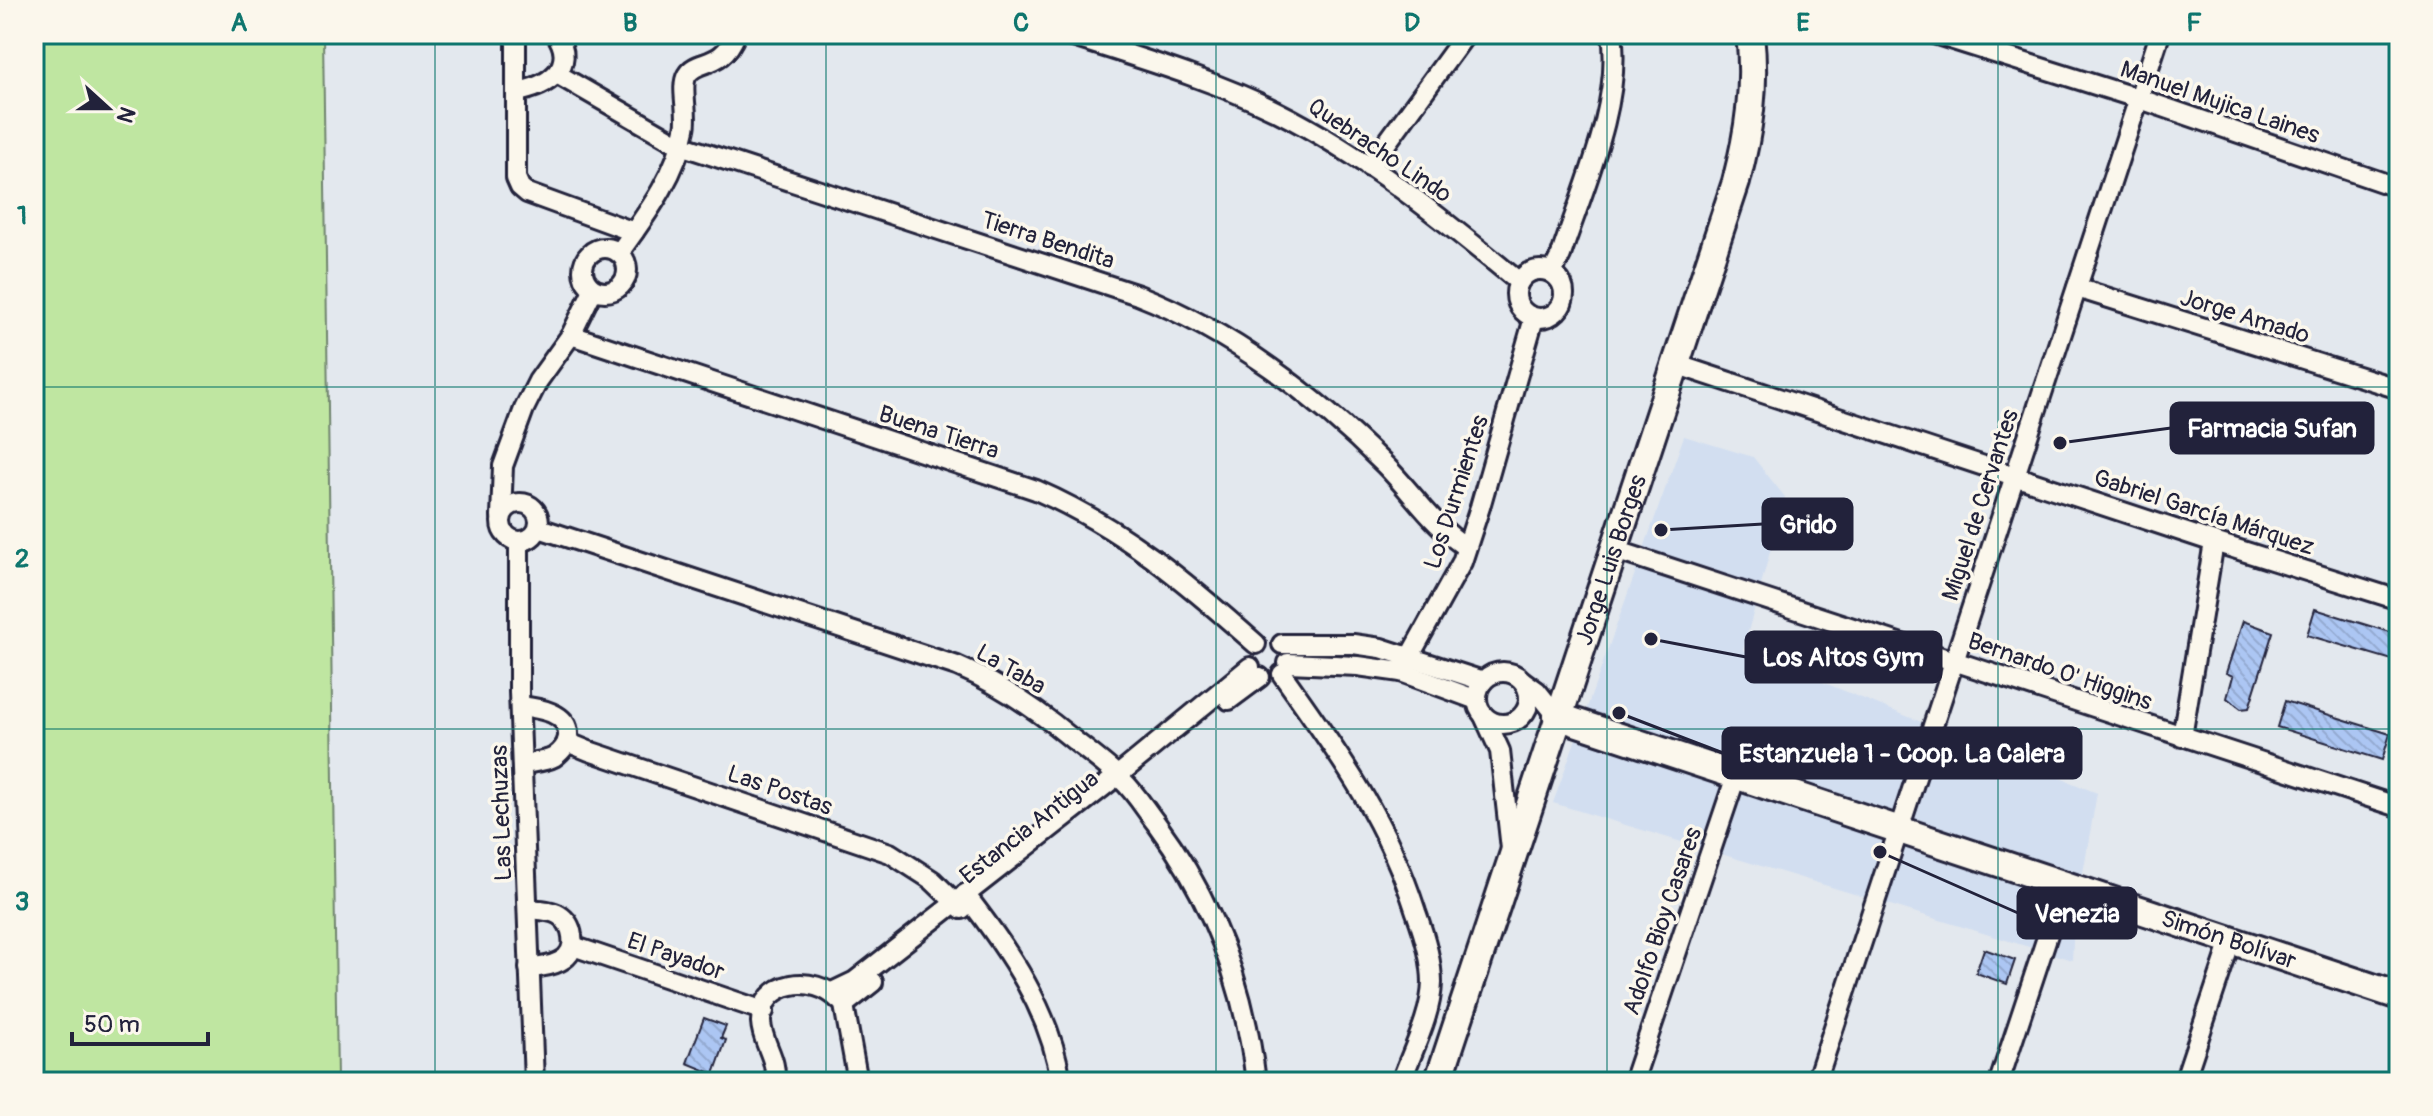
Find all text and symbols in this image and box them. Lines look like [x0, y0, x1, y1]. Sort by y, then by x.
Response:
text: A [231, 7, 248, 39]
text: B [623, 7, 637, 39]
text: C [1013, 7, 1029, 39]
text: D [1404, 7, 1420, 39]
text: E [1796, 7, 1810, 39]
text: F [2186, 7, 2202, 39]
street label: Manuel Mujica Laines [2116, 55, 2323, 150]
north arrow [68, 68, 148, 148]
street label: Quebracho Lindo [1302, 92, 1457, 209]
text: N [110, 103, 141, 127]
text: 1 [17, 200, 27, 232]
street label: Tierra Bendita [978, 205, 1118, 276]
street label: Jorge Amado [2177, 283, 2313, 350]
street label: Buena Tierra [875, 399, 1003, 466]
callout: Farmacia Sufan [2171, 403, 2373, 453]
street label: Miguel de Cervantes [1936, 406, 2025, 605]
street label: Los Durmientes [1418, 411, 1495, 573]
text: Farmacia Sufan [2187, 413, 2357, 445]
street label: Gabriel García Márquez [2090, 463, 2318, 562]
street label: Jorge Luis Borges [1570, 471, 1653, 649]
callout: Grido [1763, 499, 1852, 549]
text: Grido [1779, 509, 1837, 541]
text: 2 [15, 543, 29, 575]
street label: Bernardo O' Higgins [1964, 626, 2156, 717]
callout: Los Altos Gym [1746, 632, 1941, 682]
street label: La Taba [971, 638, 1051, 701]
text: Los Altos Gym [1762, 642, 1924, 674]
callout: Estanzuela 1 - Coop. La Calera [1723, 728, 2081, 778]
text: Estanzuela 1 - Coop. La Calera [1739, 738, 2065, 770]
street label: Las Lechuzas [485, 744, 518, 881]
street label: Las Postas [724, 759, 836, 822]
street label: Estancia Antigua [954, 764, 1104, 891]
street label: Adolfo Bioy Casares [1617, 823, 1708, 1019]
text: 3 [15, 886, 29, 918]
callout: Venezia [2018, 888, 2136, 938]
text: Venezia [2034, 898, 2120, 930]
street label: Simón Bolívar [2157, 904, 2300, 976]
street label: El Payador [623, 926, 729, 987]
scale bar [72, 996, 208, 1046]
text: 50 m [84, 1010, 140, 1039]

